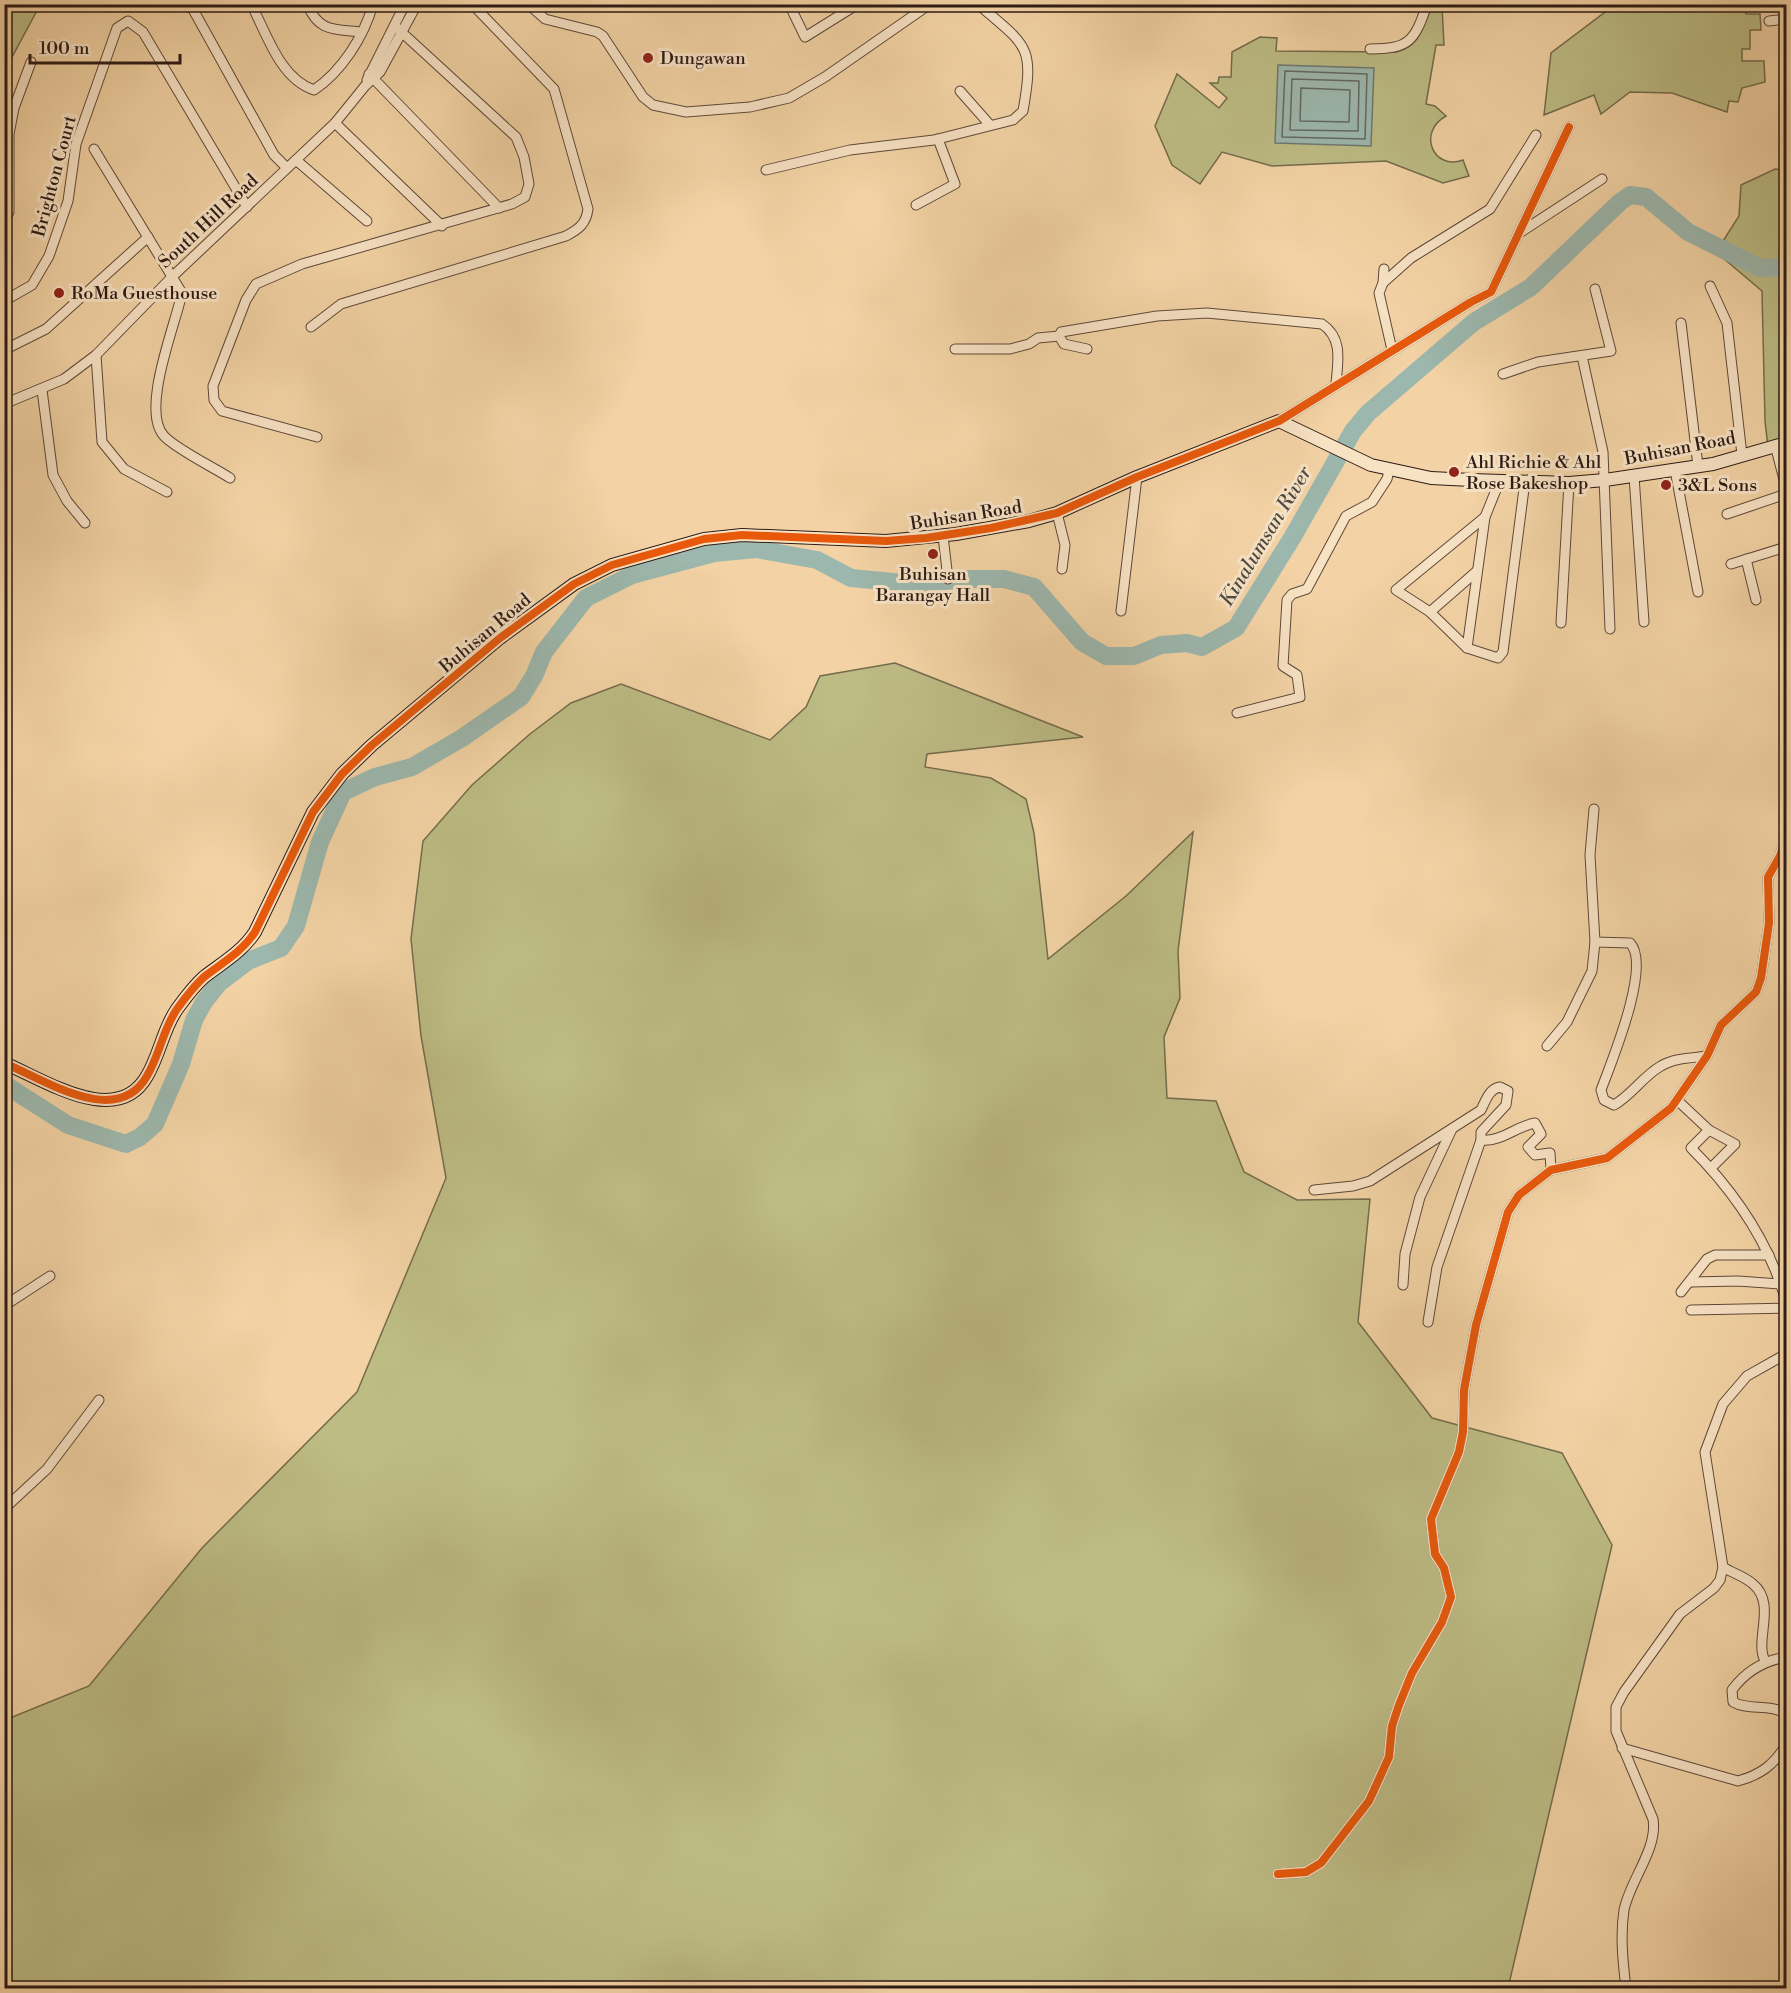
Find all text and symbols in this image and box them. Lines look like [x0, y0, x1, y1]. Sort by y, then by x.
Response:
scale bar [30, 27, 180, 65]
text: 100 m [39, 37, 90, 60]
place label: Dungawan [660, 47, 746, 70]
marker: Dungawan [641, 51, 655, 65]
street label: Brighton Court [27, 112, 82, 240]
street label: South Hill Road [154, 169, 264, 273]
place label: RoMa Guesthouse [71, 282, 217, 305]
marker: RoMa Guesthouse [52, 286, 66, 300]
street label: Buhisan Road [1622, 426, 1738, 471]
place label: Ahl Richie & Ahl Rose Bakeshop [1465, 451, 1602, 495]
water label: Kinalumsan River [1215, 462, 1318, 611]
marker: Ahl Richie & Ahl Rose Bakeshop [1447, 465, 1461, 479]
place label: 3&L Sons [1678, 474, 1757, 497]
marker: 3&L Sons [1659, 478, 1673, 492]
street label: Buhisan Road [908, 495, 1024, 536]
marker: Buhisan Barangay Hall [926, 547, 940, 561]
place label: Buhisan Barangay Hall [875, 563, 991, 607]
street label: Buhisan Road [434, 588, 536, 679]

